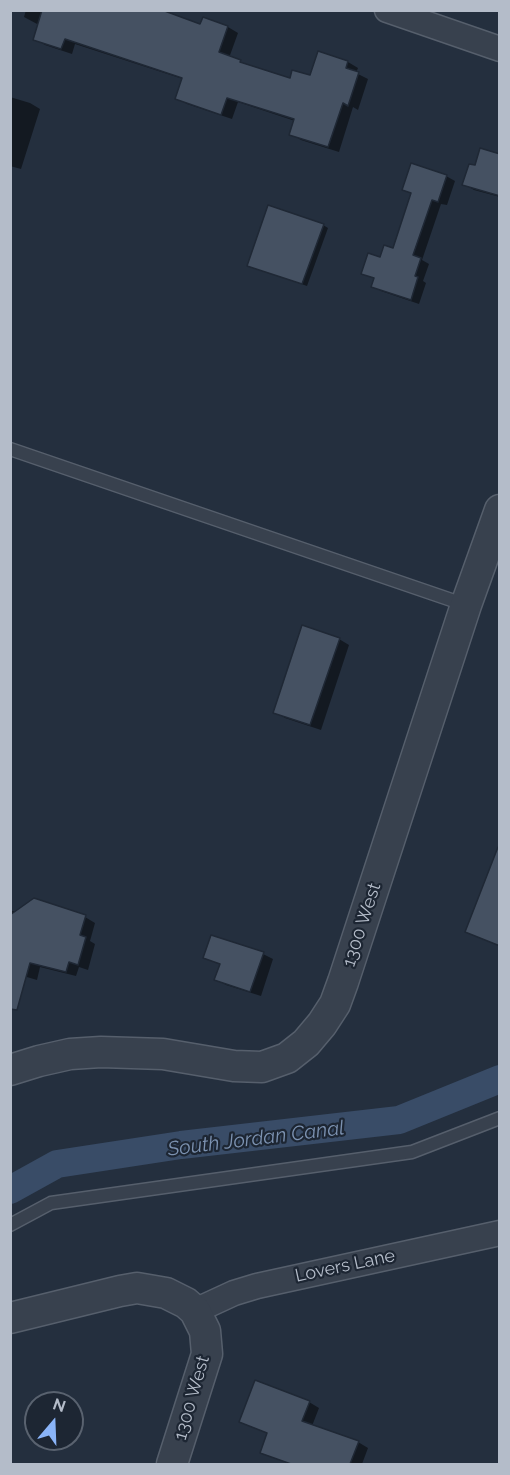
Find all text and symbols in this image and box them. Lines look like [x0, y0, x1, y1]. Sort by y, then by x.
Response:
street label: 1300 West [338, 880, 386, 970]
water label: South Jordan Canal [166, 1116, 346, 1162]
street label: Lovers Lane [293, 1245, 397, 1287]
street label: 1300 West [170, 1353, 214, 1443]
north arrow [24, 1391, 84, 1451]
text: N [51, 1394, 68, 1416]

